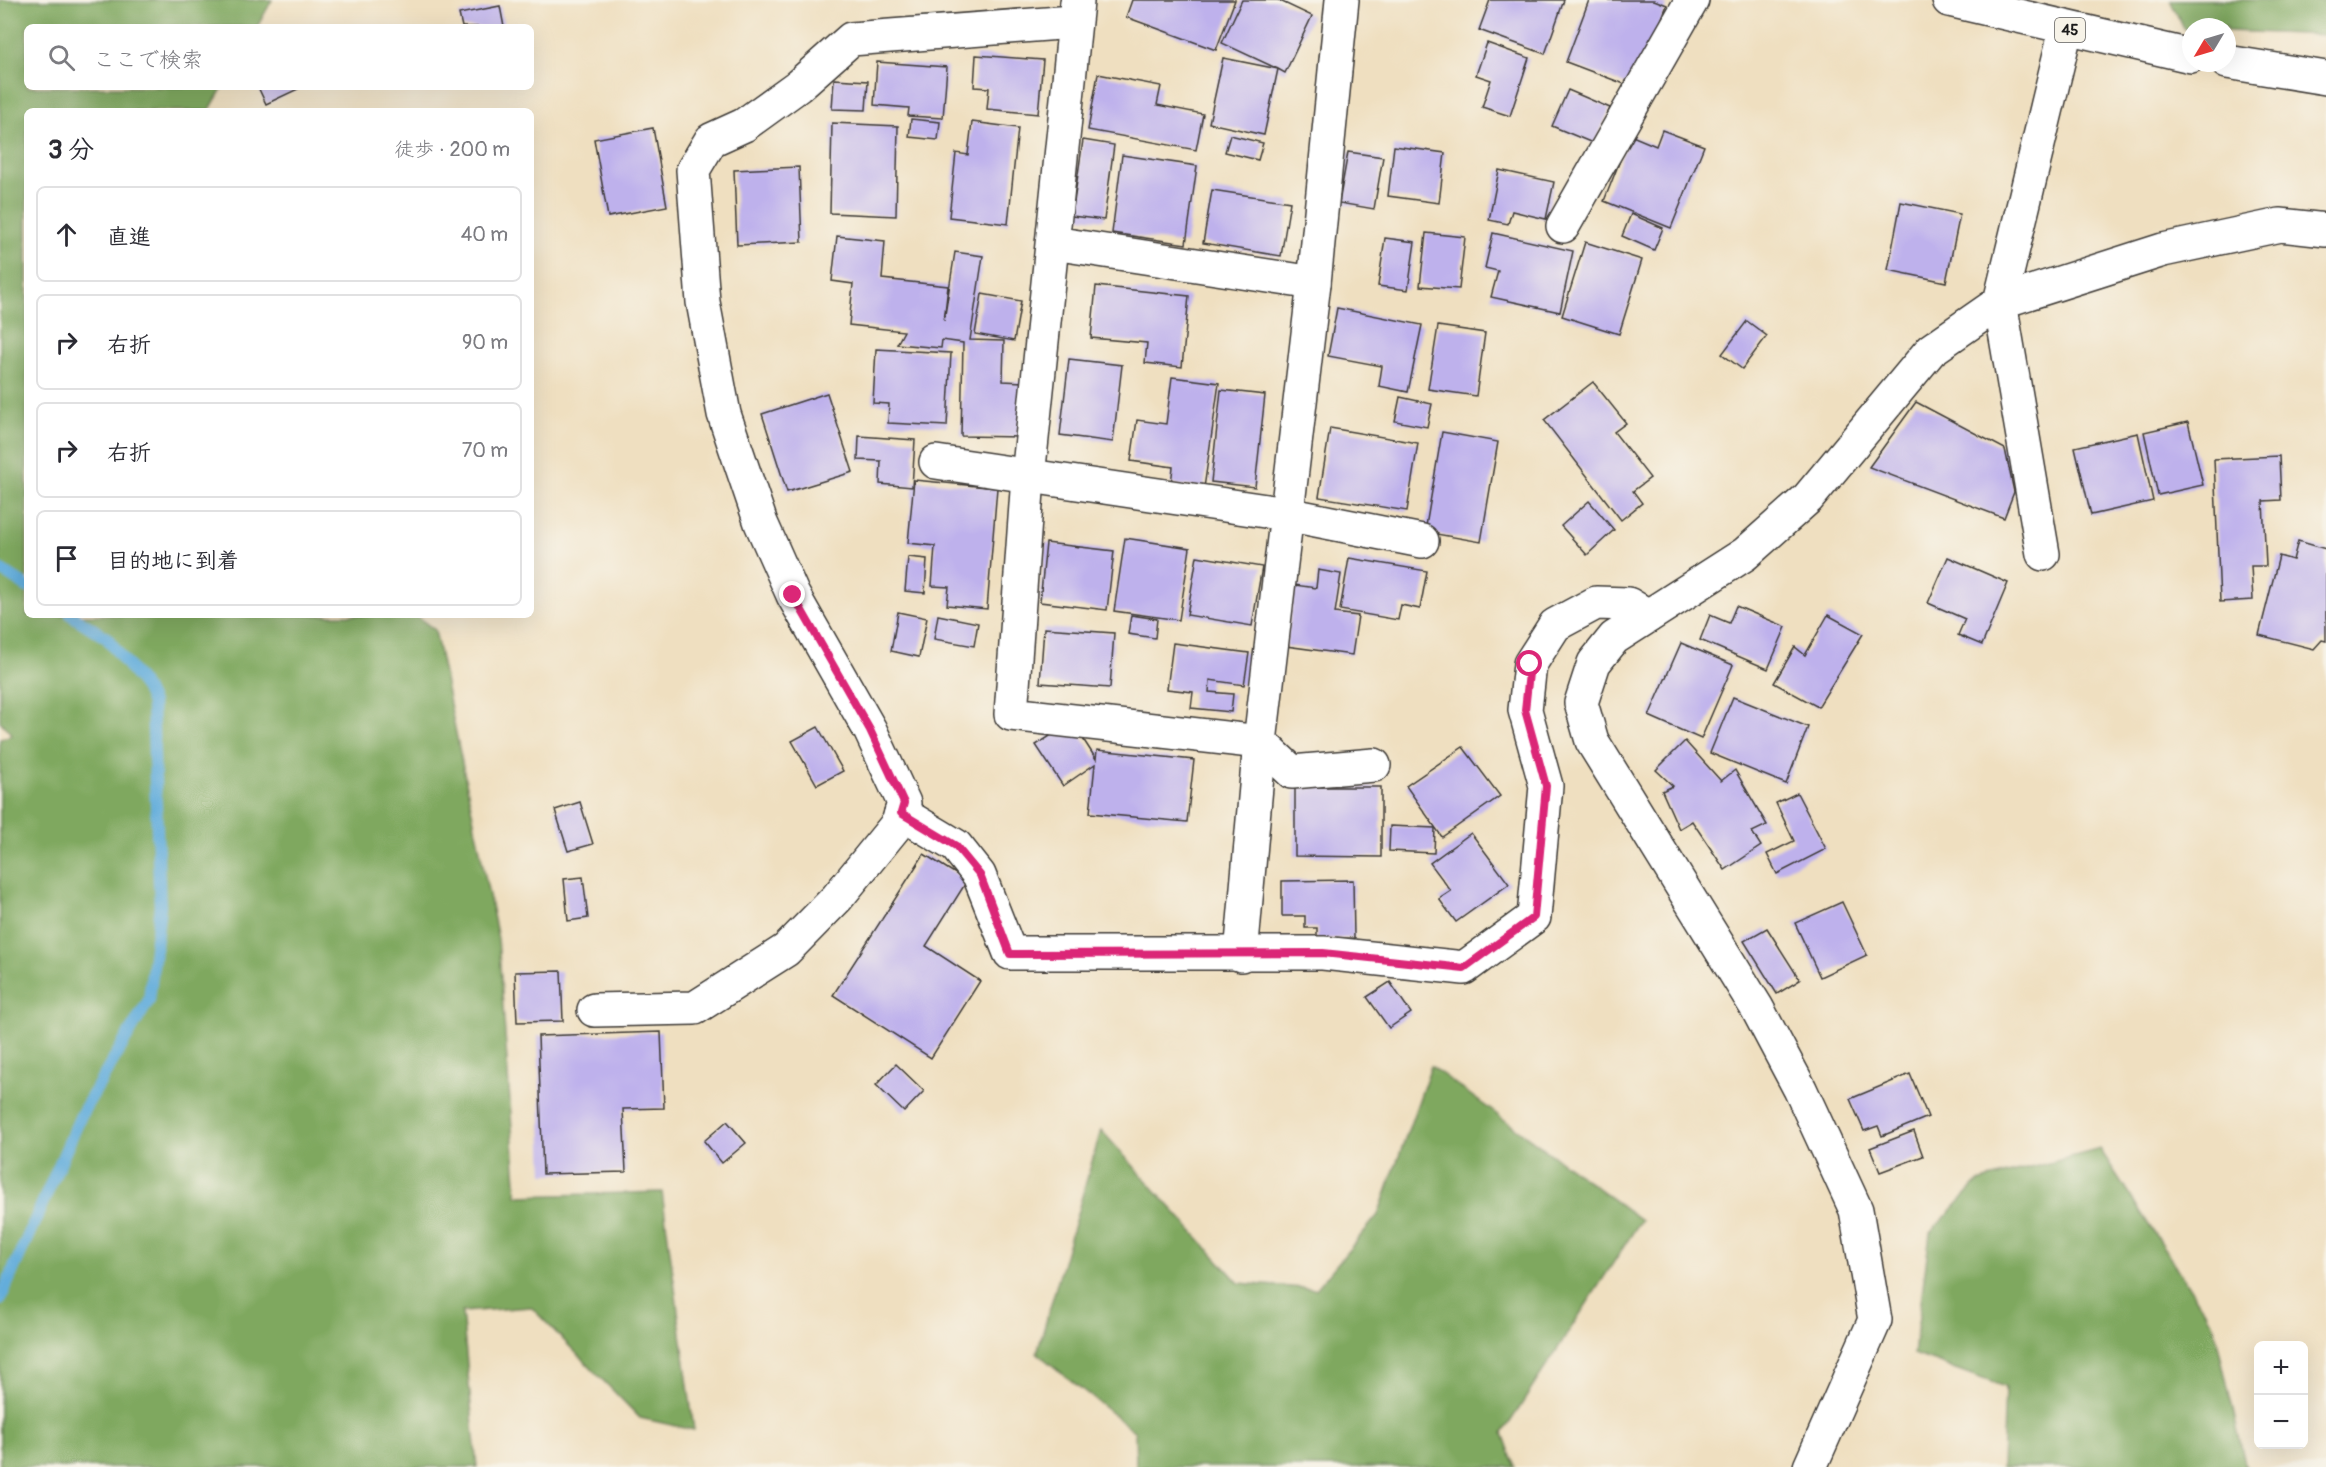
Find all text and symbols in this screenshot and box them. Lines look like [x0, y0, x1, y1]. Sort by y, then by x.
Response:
road number: 45 [2055, 18, 2085, 42]
north arrow [2182, 18, 2236, 72]
search box [24, 24, 534, 90]
icon: search [45, 41, 78, 74]
text: ここで検索 [93, 46, 203, 74]
text: 3 分 [48, 134, 94, 166]
text: 徒歩 · 200 m [394, 137, 510, 162]
icon: ahead [50, 218, 83, 251]
text: 40 m [461, 222, 508, 247]
text: 直進 [107, 223, 151, 251]
icon: right [50, 326, 83, 359]
text: 90 m [462, 330, 508, 355]
text: 右折 [107, 331, 151, 359]
icon: right [50, 434, 83, 467]
text: 70 m [462, 438, 508, 463]
text: 右折 [107, 439, 151, 467]
icon: arrive [50, 542, 83, 575]
text: 目的地に到着 [107, 547, 239, 575]
route end [779, 581, 805, 607]
route start [1516, 650, 1542, 676]
map controls [2254, 1341, 2308, 1449]
button: + [2254, 1341, 2308, 1395]
button: − [2254, 1395, 2308, 1449]

